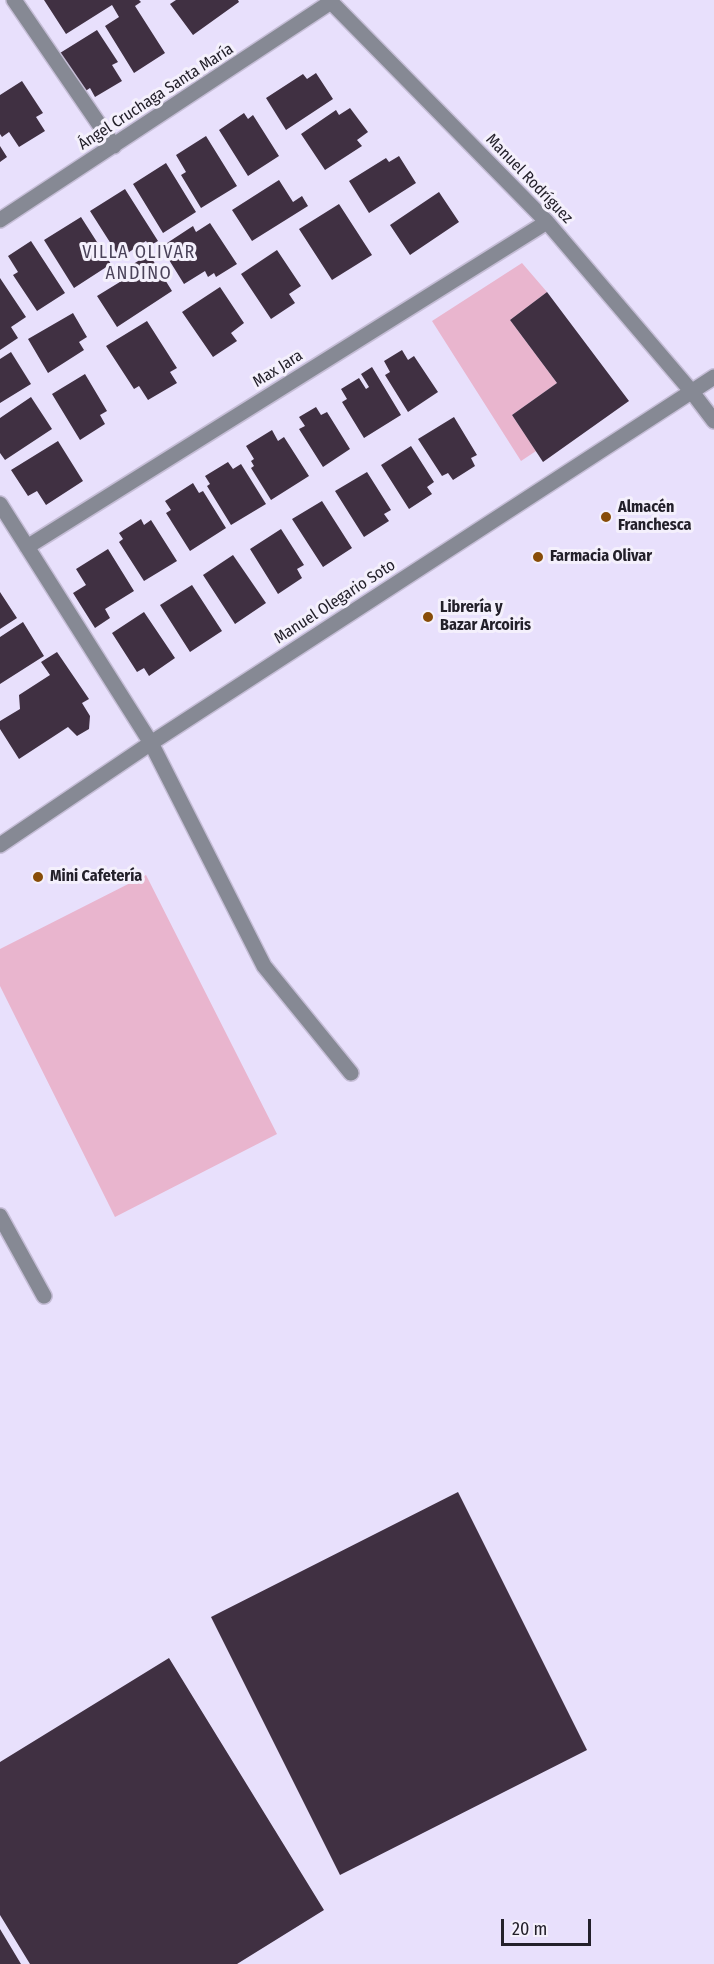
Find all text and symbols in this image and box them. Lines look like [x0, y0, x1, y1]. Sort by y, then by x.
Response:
street label: Ángel Cruchaga Santa María [75, 40, 237, 154]
street label: Manuel Rodríguez [482, 130, 576, 228]
district label: VILLA OLIVAR ANDINO [82, 242, 196, 284]
street label: Max Jara [250, 346, 306, 392]
place label: Almacén Franchesca [618, 498, 691, 536]
marker: Almacén Franchesca [599, 510, 613, 524]
place label: Farmacia Olivar [550, 547, 652, 567]
marker: Farmacia Olivar [531, 550, 545, 564]
street label: Manuel Olegario Soto [271, 556, 399, 648]
place label: Librería y Bazar Arcoiris [440, 598, 531, 636]
marker: Librería y Bazar Arcoiris [421, 610, 435, 624]
place label: Mini Cafetería [50, 867, 142, 887]
marker: Mini Cafetería [31, 870, 45, 884]
scale bar [504, 1907, 594, 1945]
text: 20 m [512, 1918, 547, 1940]

